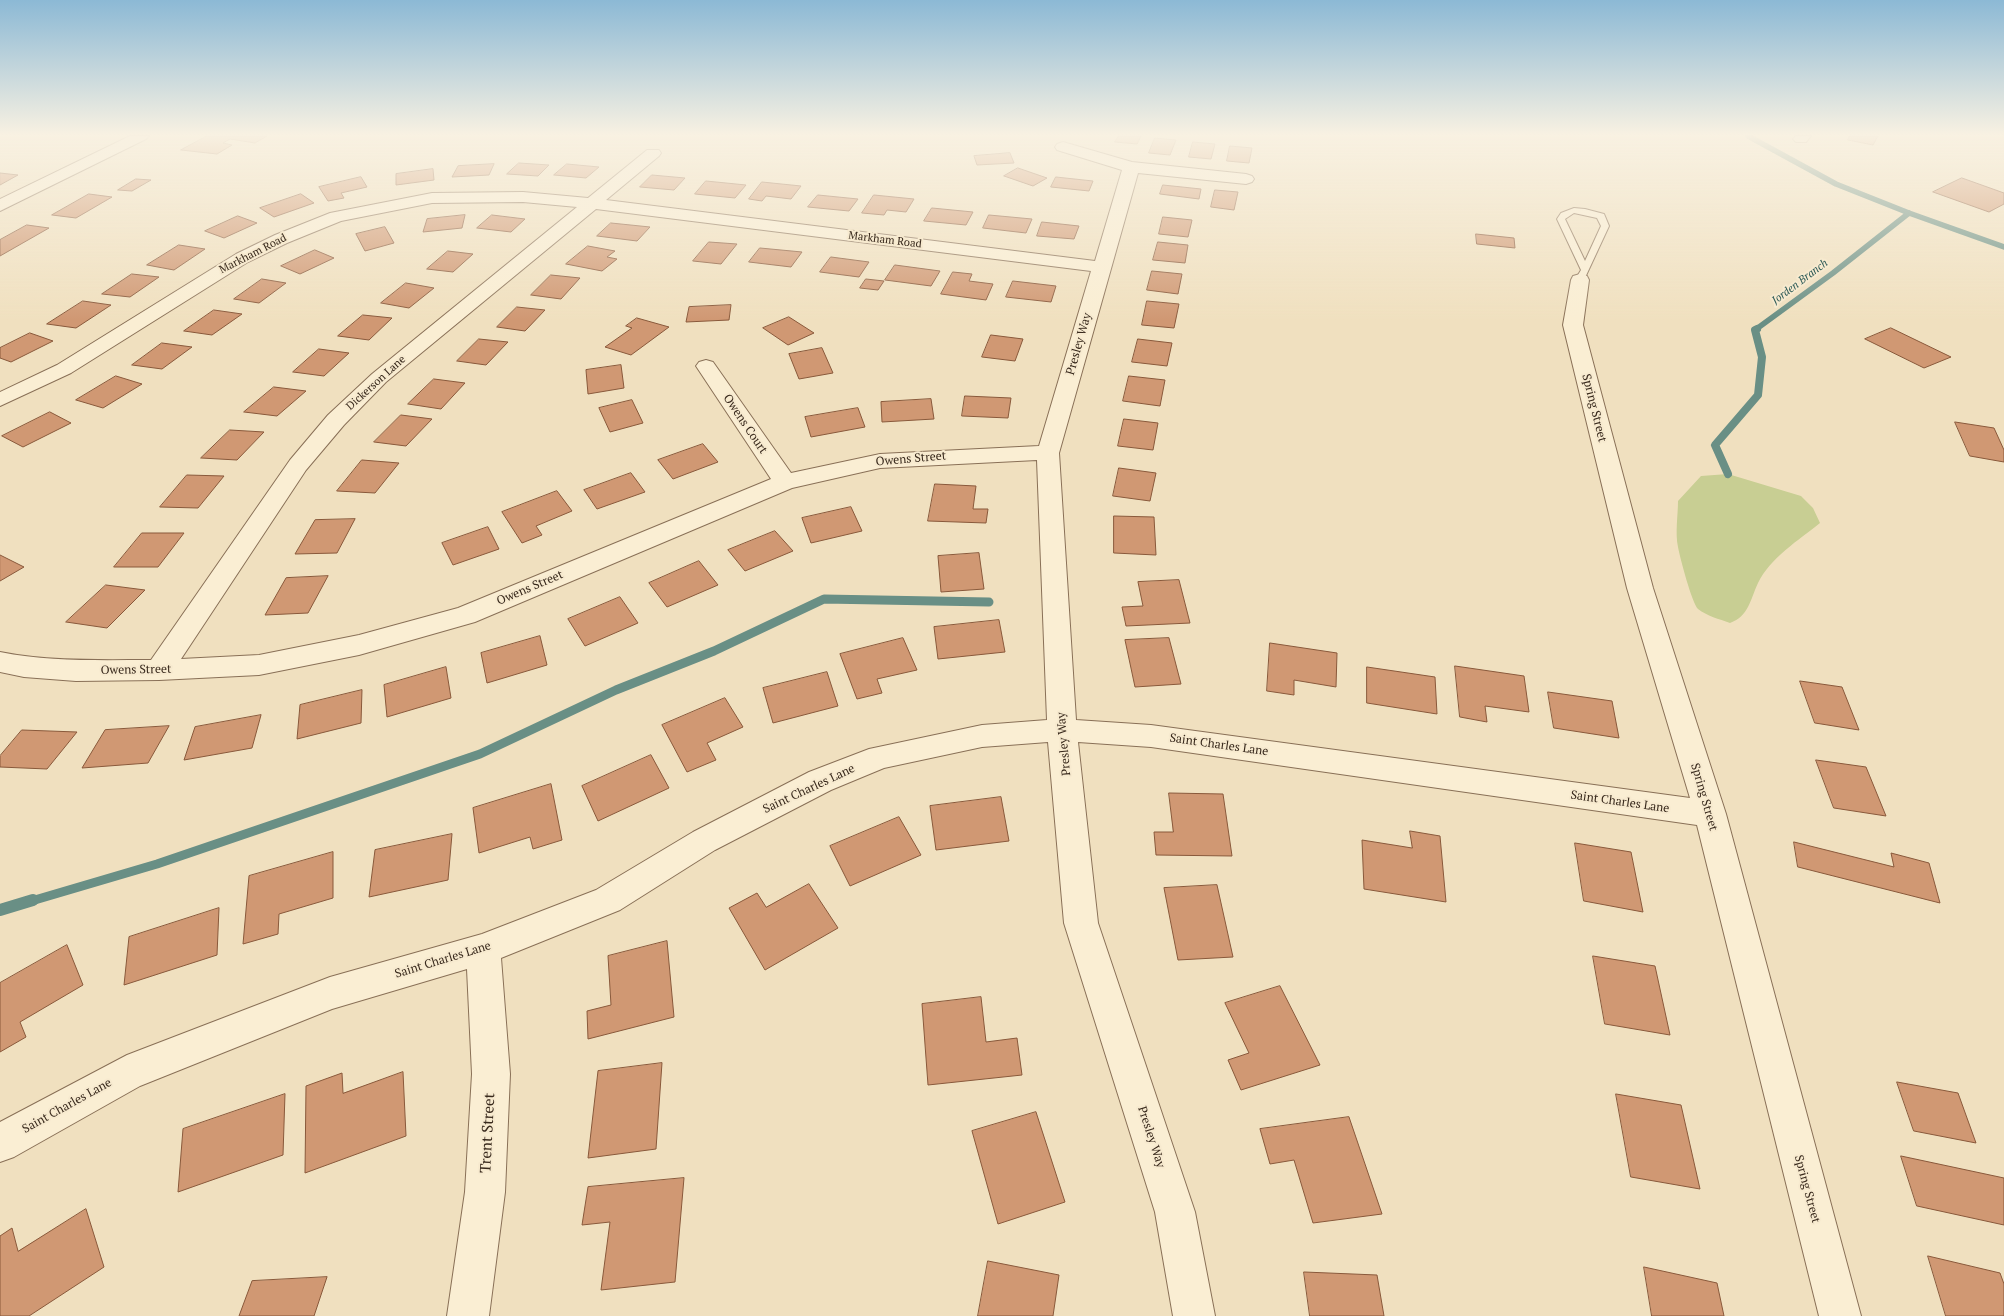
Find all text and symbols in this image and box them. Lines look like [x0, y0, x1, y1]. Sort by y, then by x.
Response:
street label: Markham Road [848, 229, 922, 251]
street label: Markham Road [217, 231, 289, 277]
water label: Jorden Branch [1769, 257, 1831, 307]
street label: Presley Way [1063, 311, 1095, 377]
street label: Dickerson Lane [344, 353, 408, 413]
street label: Spring Street [1579, 372, 1609, 444]
street label: Owens Court [720, 391, 770, 457]
street label: Owens Street [875, 449, 947, 469]
street label: Owens Street [495, 568, 565, 608]
street label: Owens Street [100, 662, 172, 678]
street label: Presley Way [1054, 712, 1074, 776]
street label: Saint Charles Lane [1169, 731, 1269, 759]
street label: Saint Charles Lane [761, 761, 857, 817]
street label: Spring Street [1687, 761, 1721, 833]
street label: Saint Charles Lane [1570, 788, 1670, 816]
street label: Saint Charles Lane [393, 939, 493, 981]
street label: Saint Charles Lane [20, 1076, 114, 1136]
street label: Trent Street [477, 1092, 499, 1174]
street label: Presley Way [1134, 1104, 1168, 1170]
street label: Spring Street [1791, 1153, 1823, 1225]

